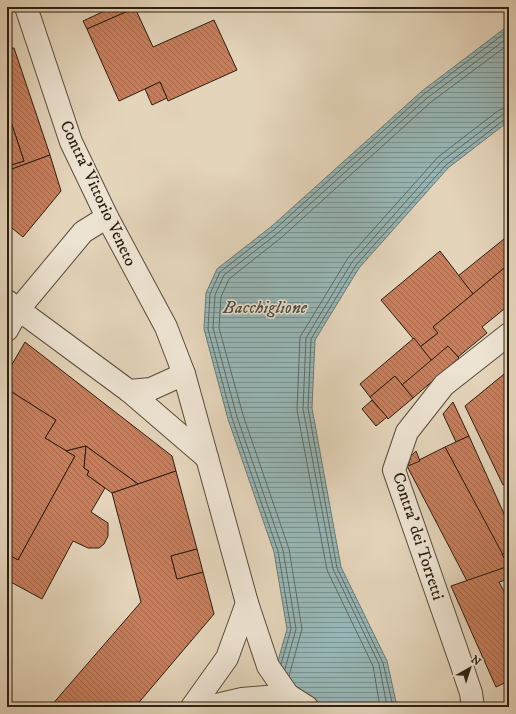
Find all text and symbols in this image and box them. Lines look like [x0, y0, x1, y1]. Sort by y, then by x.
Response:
street label: Contra' Vittorio Veneto [55, 117, 142, 270]
water label: Bacchiglione [222, 297, 308, 319]
street label: Contra' dei Torretti [387, 470, 449, 603]
north arrow [450, 648, 490, 688]
text: N [468, 653, 484, 669]

